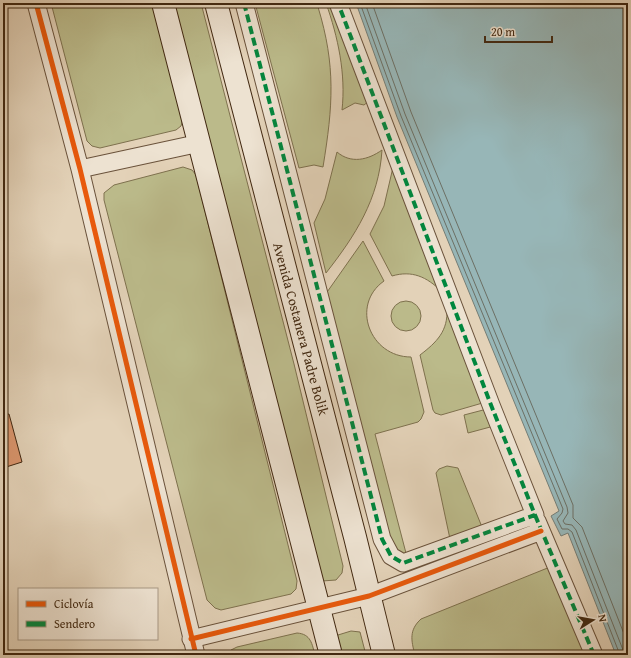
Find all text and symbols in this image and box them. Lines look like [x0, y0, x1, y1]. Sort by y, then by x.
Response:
scale bar [485, 18, 552, 44]
text: 20 m [491, 23, 515, 40]
street label: Avenida Costanera Padre Bolik [268, 240, 334, 419]
legend [18, 588, 158, 640]
text: Ciclovía [54, 595, 94, 612]
north arrow [573, 600, 613, 640]
text: N [594, 613, 611, 624]
text: Sendero [54, 615, 95, 632]

